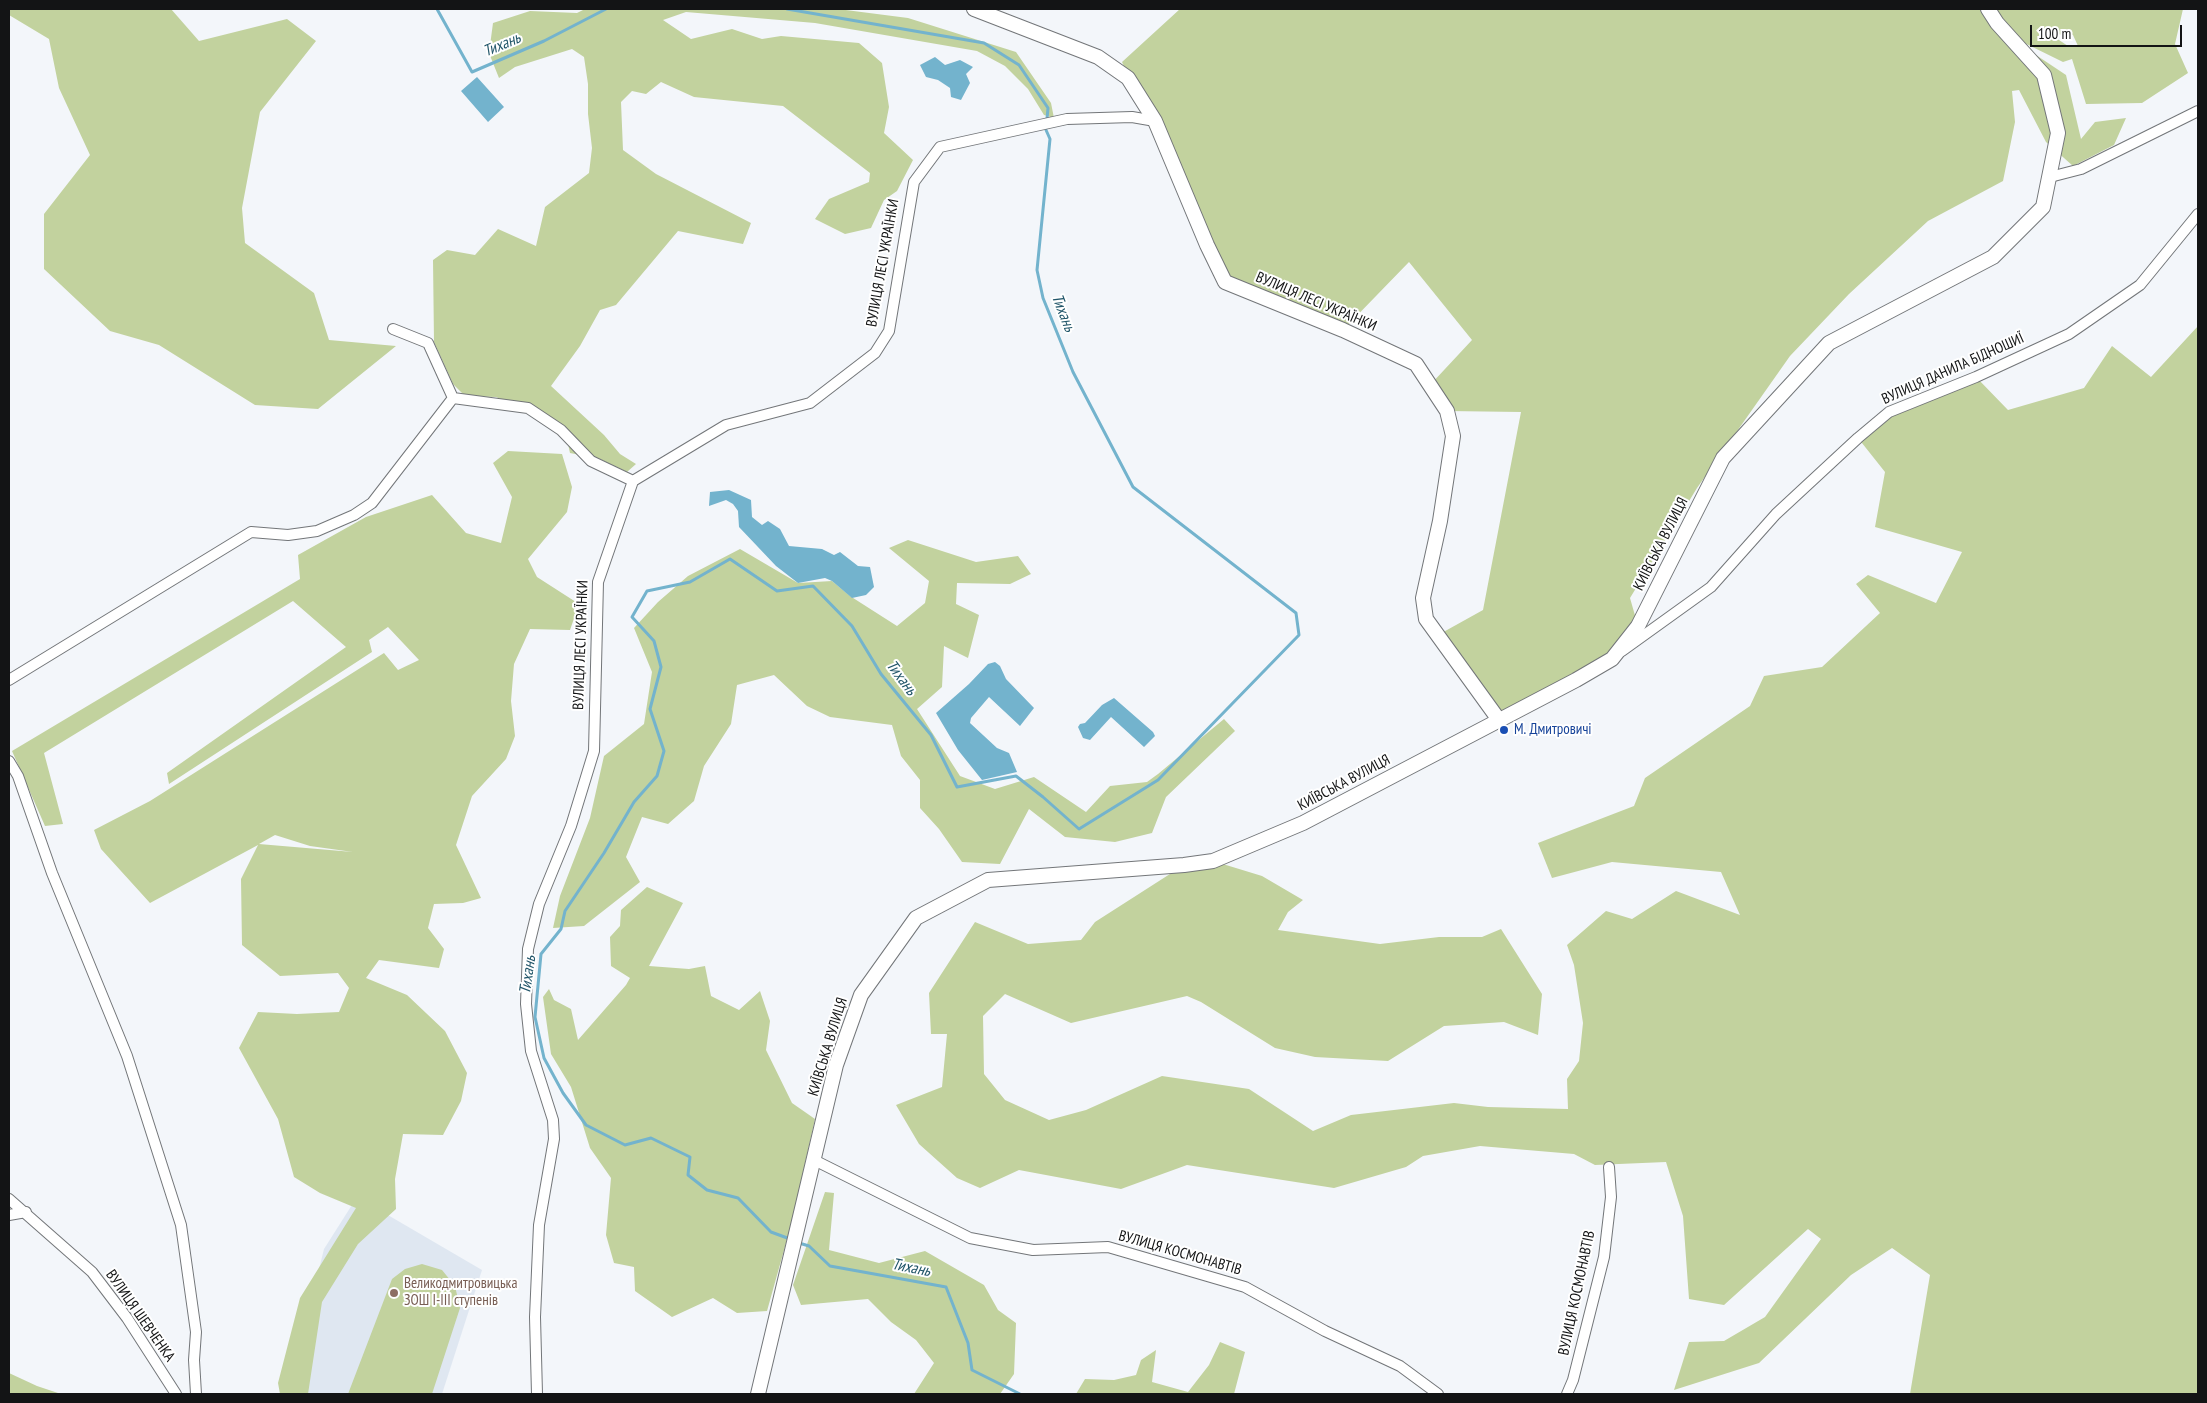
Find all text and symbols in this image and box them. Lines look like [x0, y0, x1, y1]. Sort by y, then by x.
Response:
scale bar [2032, 15, 2184, 47]
text: 100 m [2038, 24, 2071, 43]
water label: Тихань [480, 29, 524, 61]
street label: ВУЛИЦЯ ЛЕСІ УКРАЇНКИ [863, 198, 903, 328]
street label: ВУЛИЦЯ ЛЕСІ УКРАЇНКИ [1253, 268, 1379, 336]
water label: Тихань [1047, 291, 1079, 335]
street label: ВУЛИЦЯ ДАНИЛА БІДНОШИЇ [1879, 330, 2027, 408]
street label: КИЇВСЬКА ВУЛИЦЯ [1630, 494, 1692, 594]
street label: ВУЛИЦЯ ЛЕСІ УКРАЇНКИ [570, 580, 592, 710]
water label: Тихань [882, 657, 920, 699]
place label: М. Дмитровичі [1514, 721, 1592, 739]
marker: М. Дмитровичі [1498, 724, 1510, 736]
street label: КИЇВСЬКА ВУЛИЦЯ [1295, 751, 1393, 815]
water label: Тихань [516, 955, 540, 995]
street label: КИЇВСЬКА ВУЛИЦЯ [804, 996, 852, 1098]
street label: ВУЛИЦЯ КОСМОНАВТІВ [1117, 1227, 1243, 1279]
street label: ВУЛИЦЯ КОСМОНАВТІВ [1555, 1229, 1599, 1357]
water label: Тихань [890, 1255, 932, 1281]
street label: ВУЛИЦЯ ШЕВЧЕНКА [102, 1267, 178, 1365]
place label: Великодмитровицька ЗОШ І-ІІІ ступенів [404, 1275, 517, 1310]
marker: Великодмитровицька ЗОШ І-ІІІ ступенів [388, 1287, 400, 1299]

